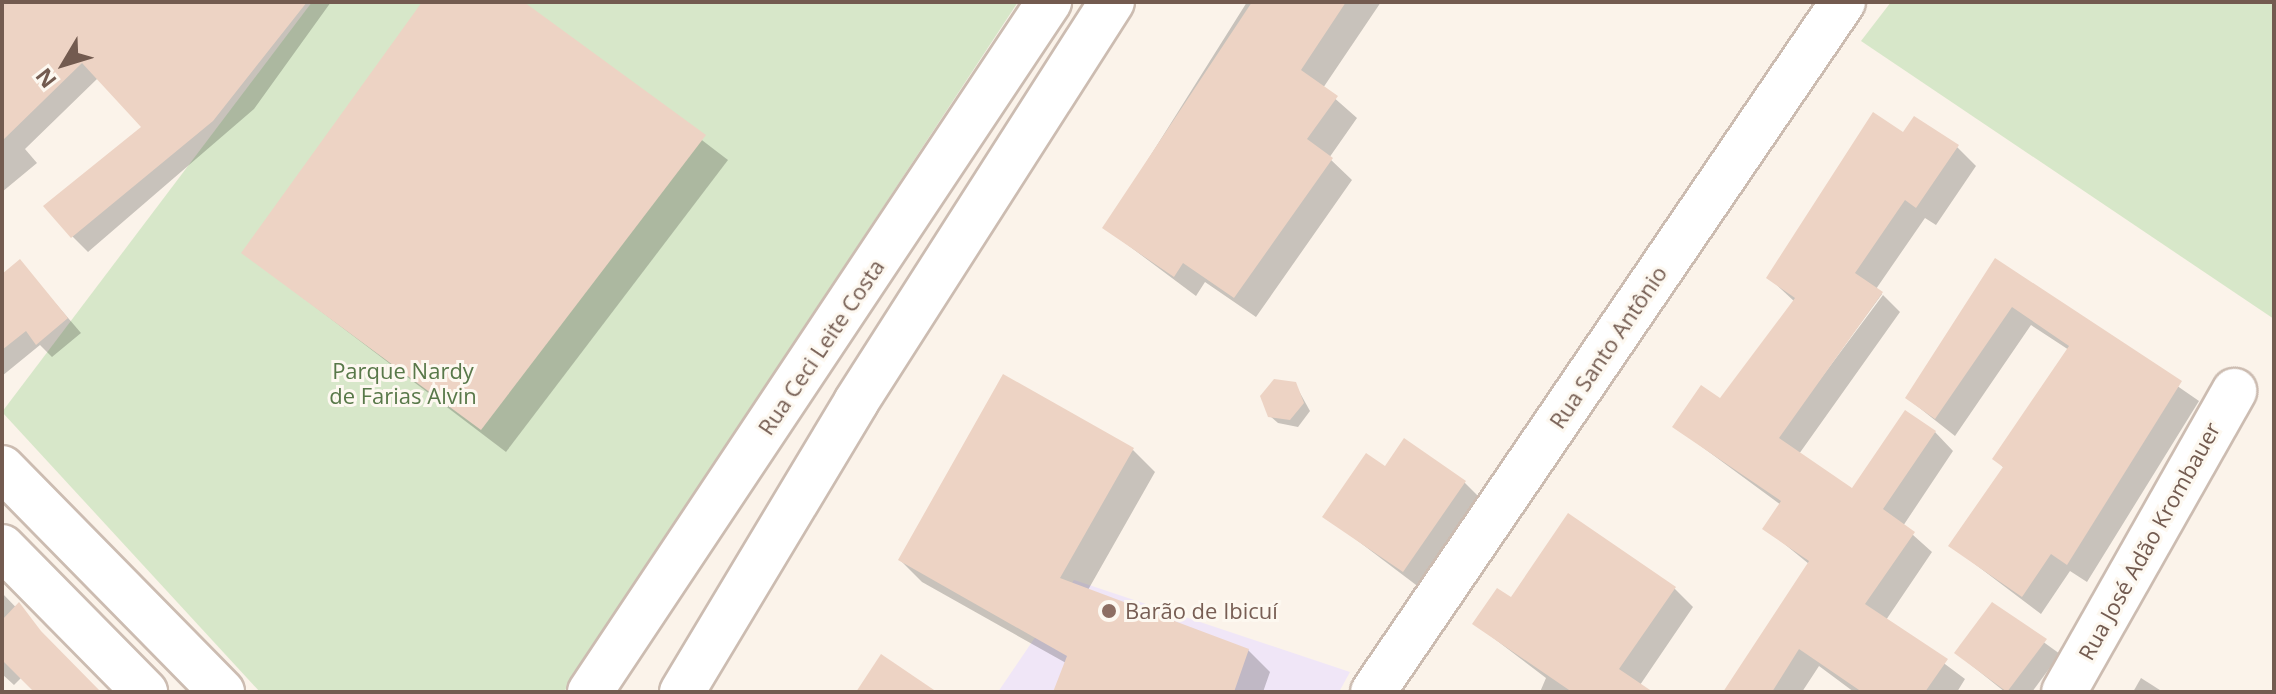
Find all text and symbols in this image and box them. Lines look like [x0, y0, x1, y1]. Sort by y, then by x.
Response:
north arrow [24, 24, 104, 104]
text: N [28, 62, 62, 95]
street label: Rua Ceci Leite Costa [752, 254, 890, 440]
street label: Rua Santo Antônio [1544, 261, 1672, 433]
park label: Parque Nardy de Farias Alvin [329, 357, 477, 408]
street label: Rua José Adão Krombauer [2073, 417, 2225, 665]
place label: Barão de Ibicuí [1125, 598, 1278, 624]
marker: Barão de Ibicuí [1100, 602, 1118, 620]

